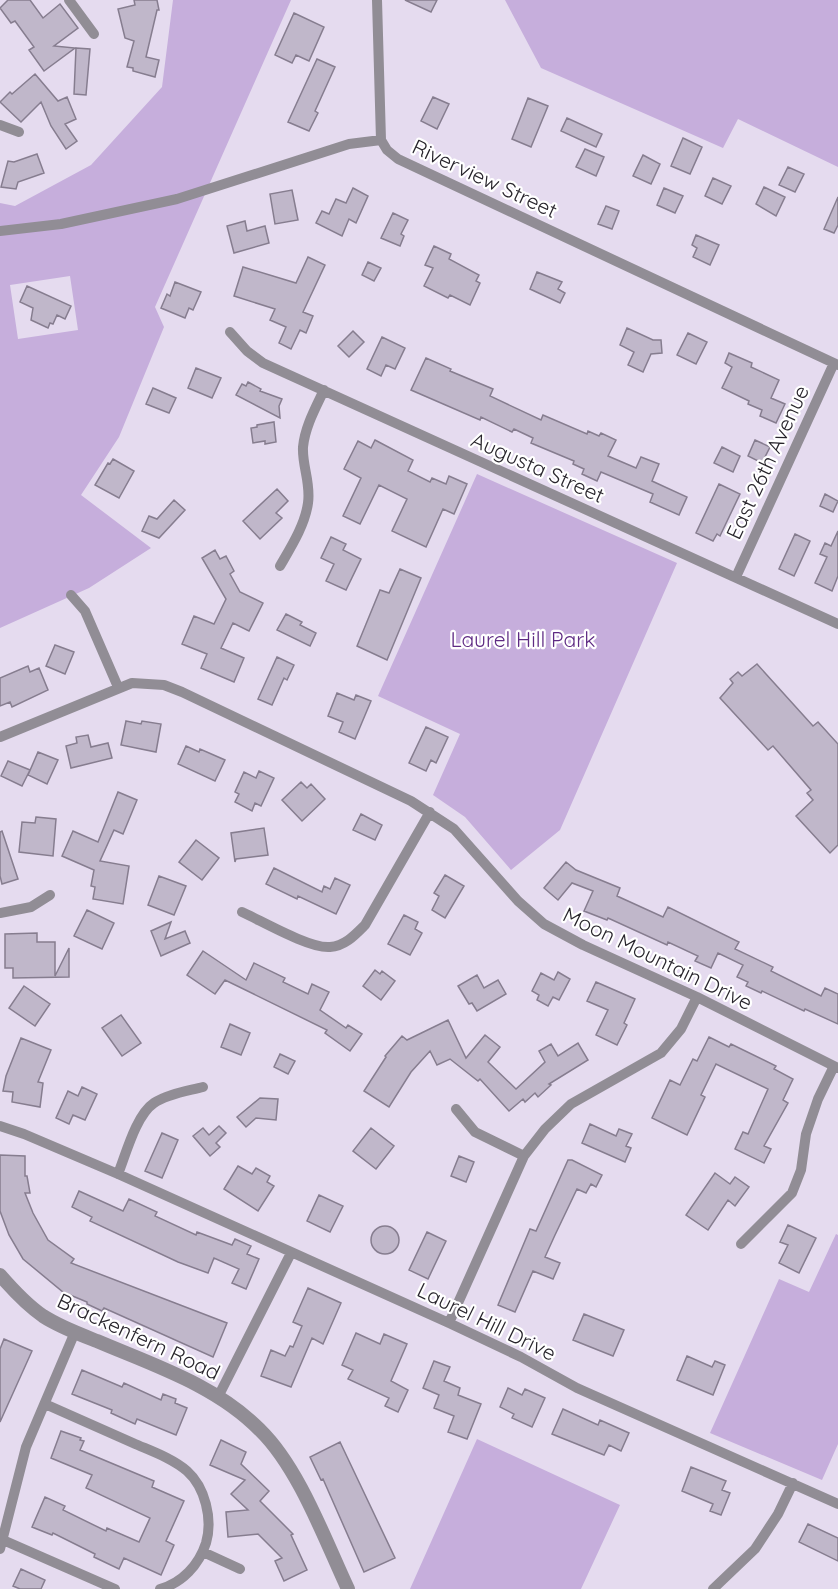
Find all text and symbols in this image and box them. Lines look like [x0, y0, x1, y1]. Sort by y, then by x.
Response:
street label: Riverview Street [408, 133, 562, 223]
street label: East 26th Avenue [720, 381, 814, 543]
street label: Augusta Street [467, 426, 609, 508]
park label: Laurel Hill Park [450, 626, 596, 652]
street label: Moon Mountain Drive [559, 901, 757, 1015]
street label: Laurel Hill Drive [413, 1276, 561, 1366]
street label: Brackenfern Road [53, 1287, 225, 1385]

